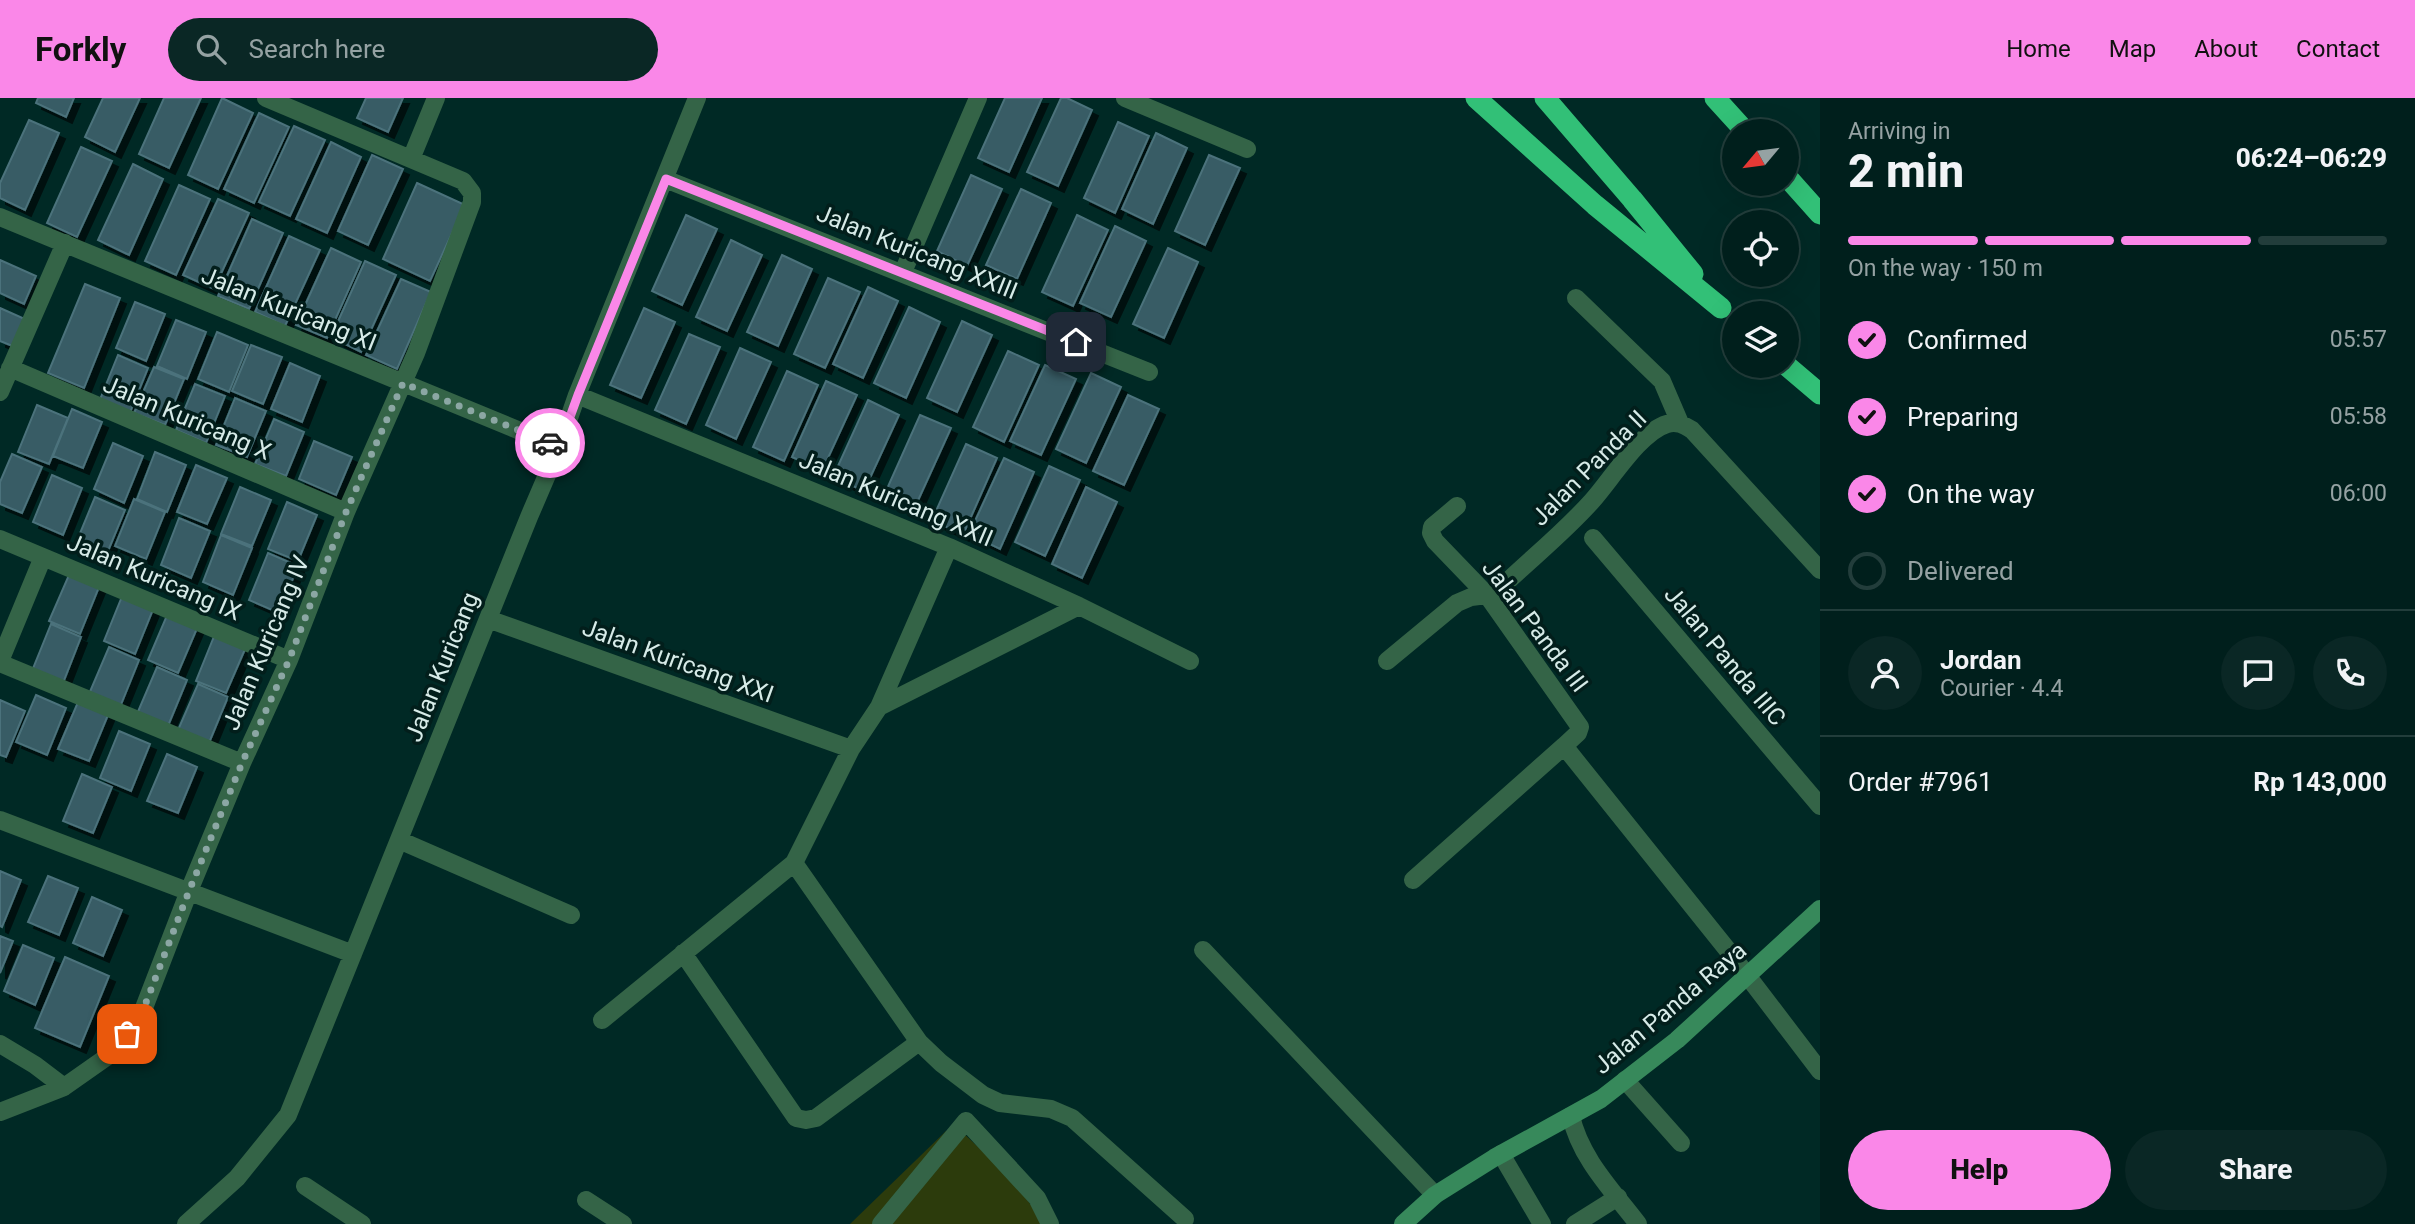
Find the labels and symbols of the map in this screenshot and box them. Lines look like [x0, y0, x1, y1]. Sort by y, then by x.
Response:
north arrow [1722, 119, 1799, 196]
street label: Jalan Kuricang XXIII [812, 199, 1022, 305]
street label: Jalan Kuricang XI [197, 261, 381, 357]
pin [1046, 312, 1106, 372]
street label: Jalan Kuricang X [99, 370, 275, 466]
street label: Jalan Panda II [1526, 405, 1652, 531]
courier [515, 408, 585, 478]
street label: Jalan Kuricang XXII [795, 446, 997, 552]
street label: Jalan Kuricang IX [63, 528, 245, 626]
street label: Jalan Kuricang IV [217, 552, 315, 734]
street label: Jalan Panda III [1476, 555, 1594, 697]
street label: Jalan Panda IIIC [1659, 581, 1791, 731]
street label: Jalan Kuricang [399, 588, 485, 746]
street label: Jalan Kuricang XXI [579, 613, 777, 709]
street label: Jalan Panda Raya [1588, 936, 1752, 1080]
pin [97, 1004, 157, 1064]

